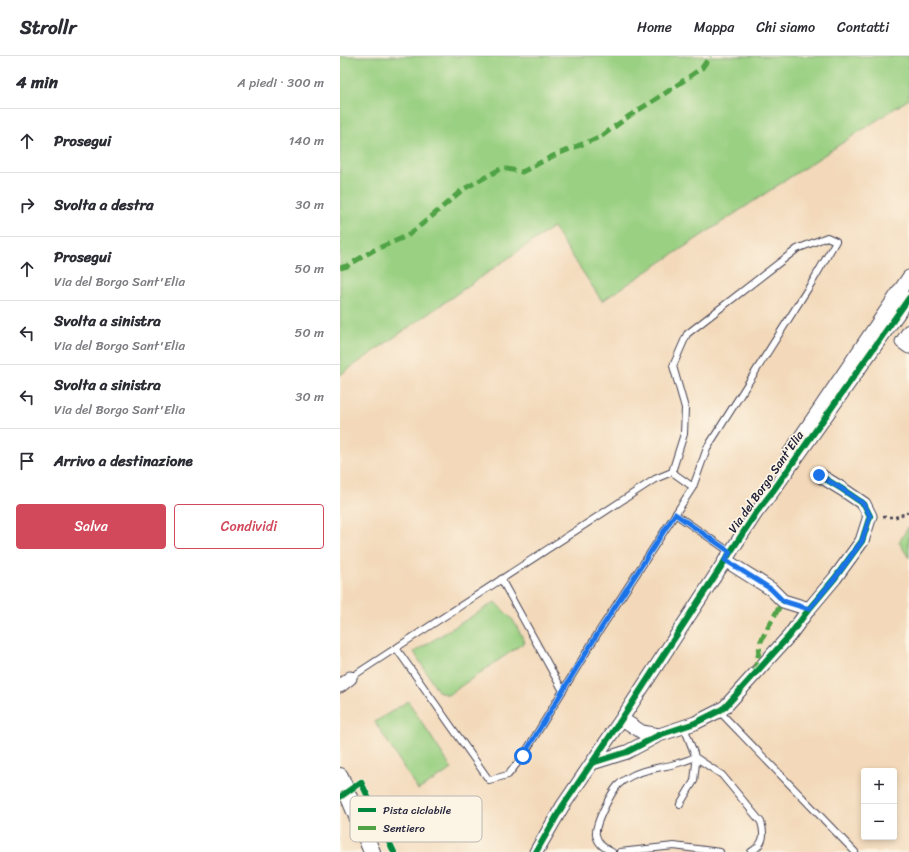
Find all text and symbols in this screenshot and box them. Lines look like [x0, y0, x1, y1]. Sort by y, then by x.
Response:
text: Strollr [20, 11, 76, 44]
text: Home [637, 15, 672, 40]
text: Mappa [694, 15, 734, 40]
text: Chi siamo [756, 15, 815, 40]
text: Contatti [837, 15, 889, 40]
text: 4 min [16, 67, 58, 97]
text: A piedi · 300 m [237, 71, 324, 94]
text: Prosegui [54, 128, 111, 154]
text: 140 m [289, 129, 324, 152]
icon: ahead [16, 130, 38, 152]
text: Svolta a destra [54, 192, 153, 218]
text: 30 m [295, 193, 324, 216]
icon: right [16, 194, 38, 216]
text: Prosegui [54, 244, 111, 270]
text: 50 m [294, 257, 324, 280]
icon: ahead [16, 258, 38, 280]
text: Via del Borgo Sant'Elia [54, 270, 185, 293]
text: Svolta a sinistra [54, 308, 161, 334]
text: 50 m [294, 321, 324, 344]
icon: left [16, 322, 38, 344]
text: Via del Borgo Sant'Elia [54, 334, 185, 357]
text: Svolta a sinistra [54, 372, 161, 398]
text: 30 m [295, 385, 324, 408]
icon: left [16, 386, 38, 408]
text: Via del Borgo Sant'Elia [54, 398, 185, 421]
street label: Via del Borgo Sant'Elia [722, 425, 810, 538]
text: Arrivo a destinazione [54, 448, 193, 474]
icon: arrive [16, 450, 38, 472]
route end [810, 466, 828, 484]
button: Salva [16, 504, 166, 549]
button: Condividi [174, 504, 324, 549]
route start [514, 747, 532, 765]
map controls [861, 768, 897, 840]
button: + [861, 768, 897, 804]
legend [350, 796, 482, 842]
text: Pista ciclabile [383, 801, 452, 820]
button: − [861, 804, 897, 840]
text: Sentiero [383, 819, 425, 838]

